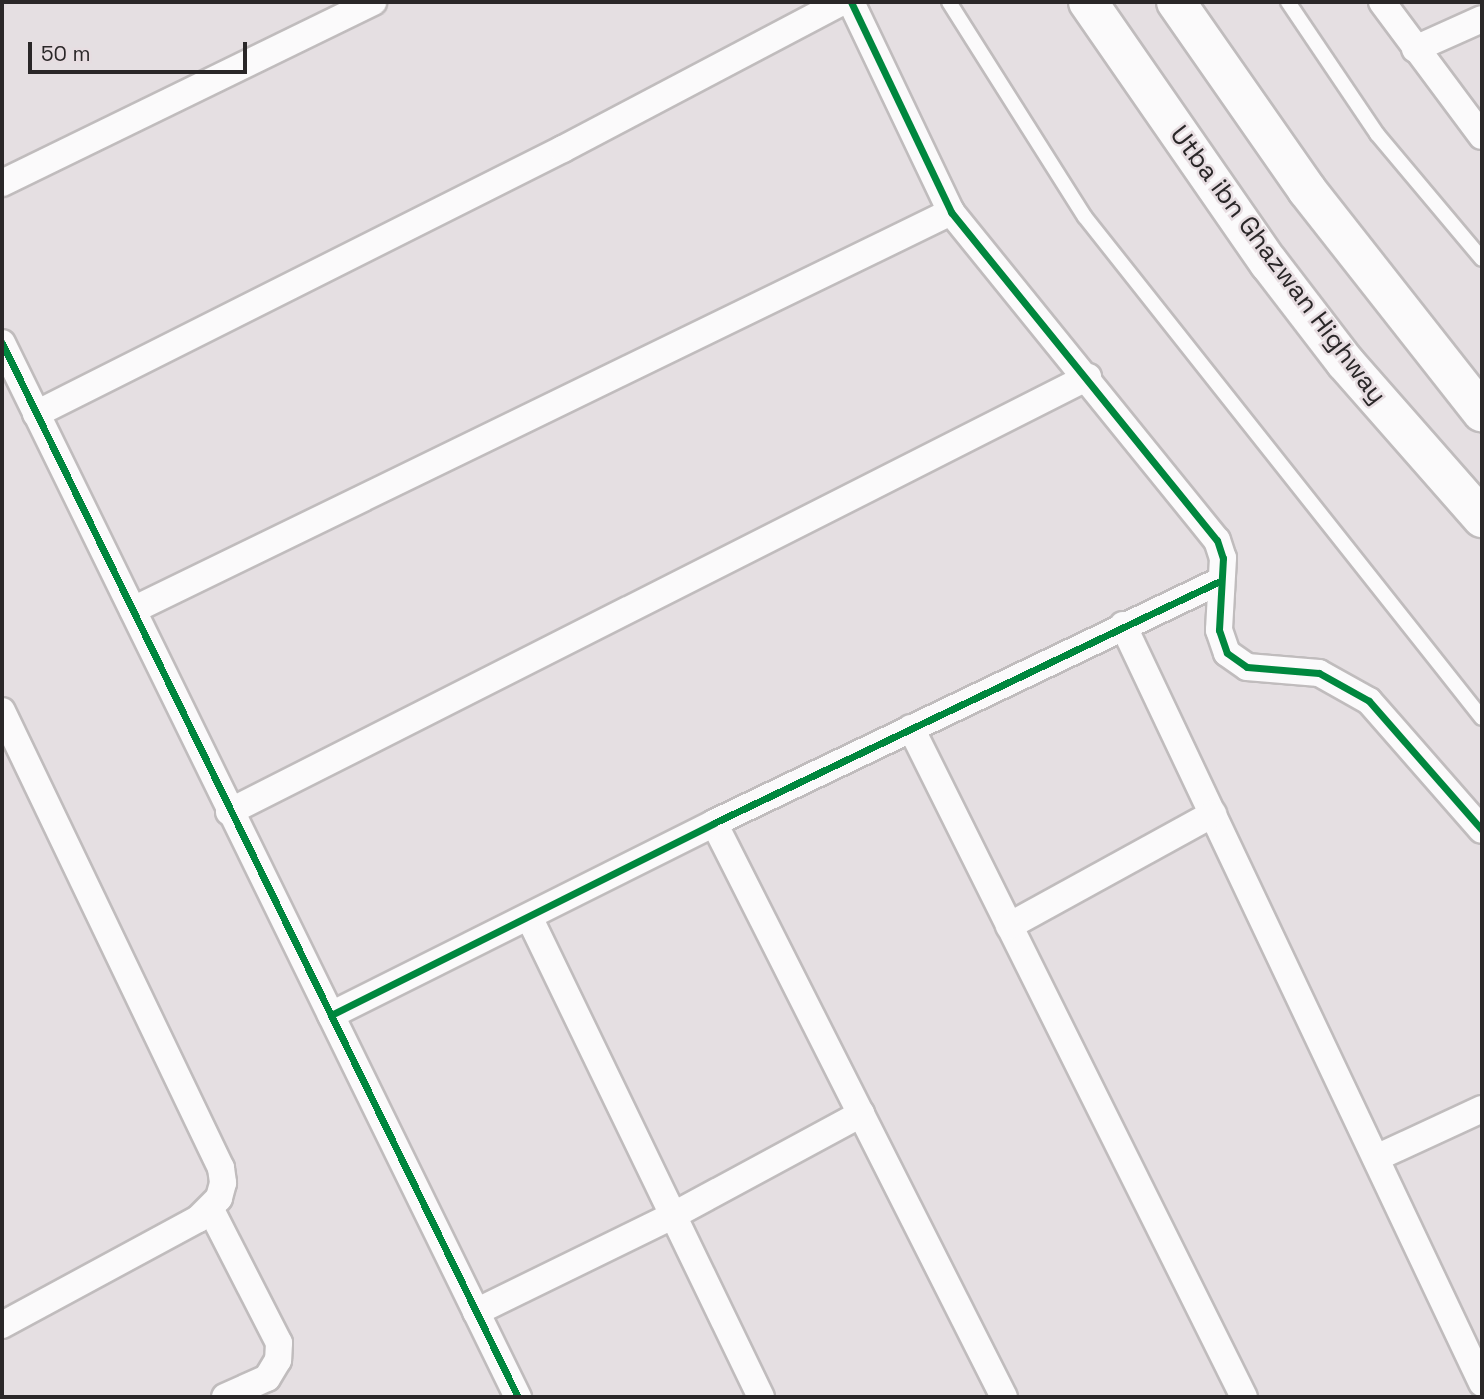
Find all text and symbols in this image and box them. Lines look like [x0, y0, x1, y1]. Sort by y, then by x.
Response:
scale bar [32, 28, 250, 72]
text: 50 m [41, 40, 91, 67]
street label: Utba ibn Ghazwan Highway [1163, 120, 1393, 410]

